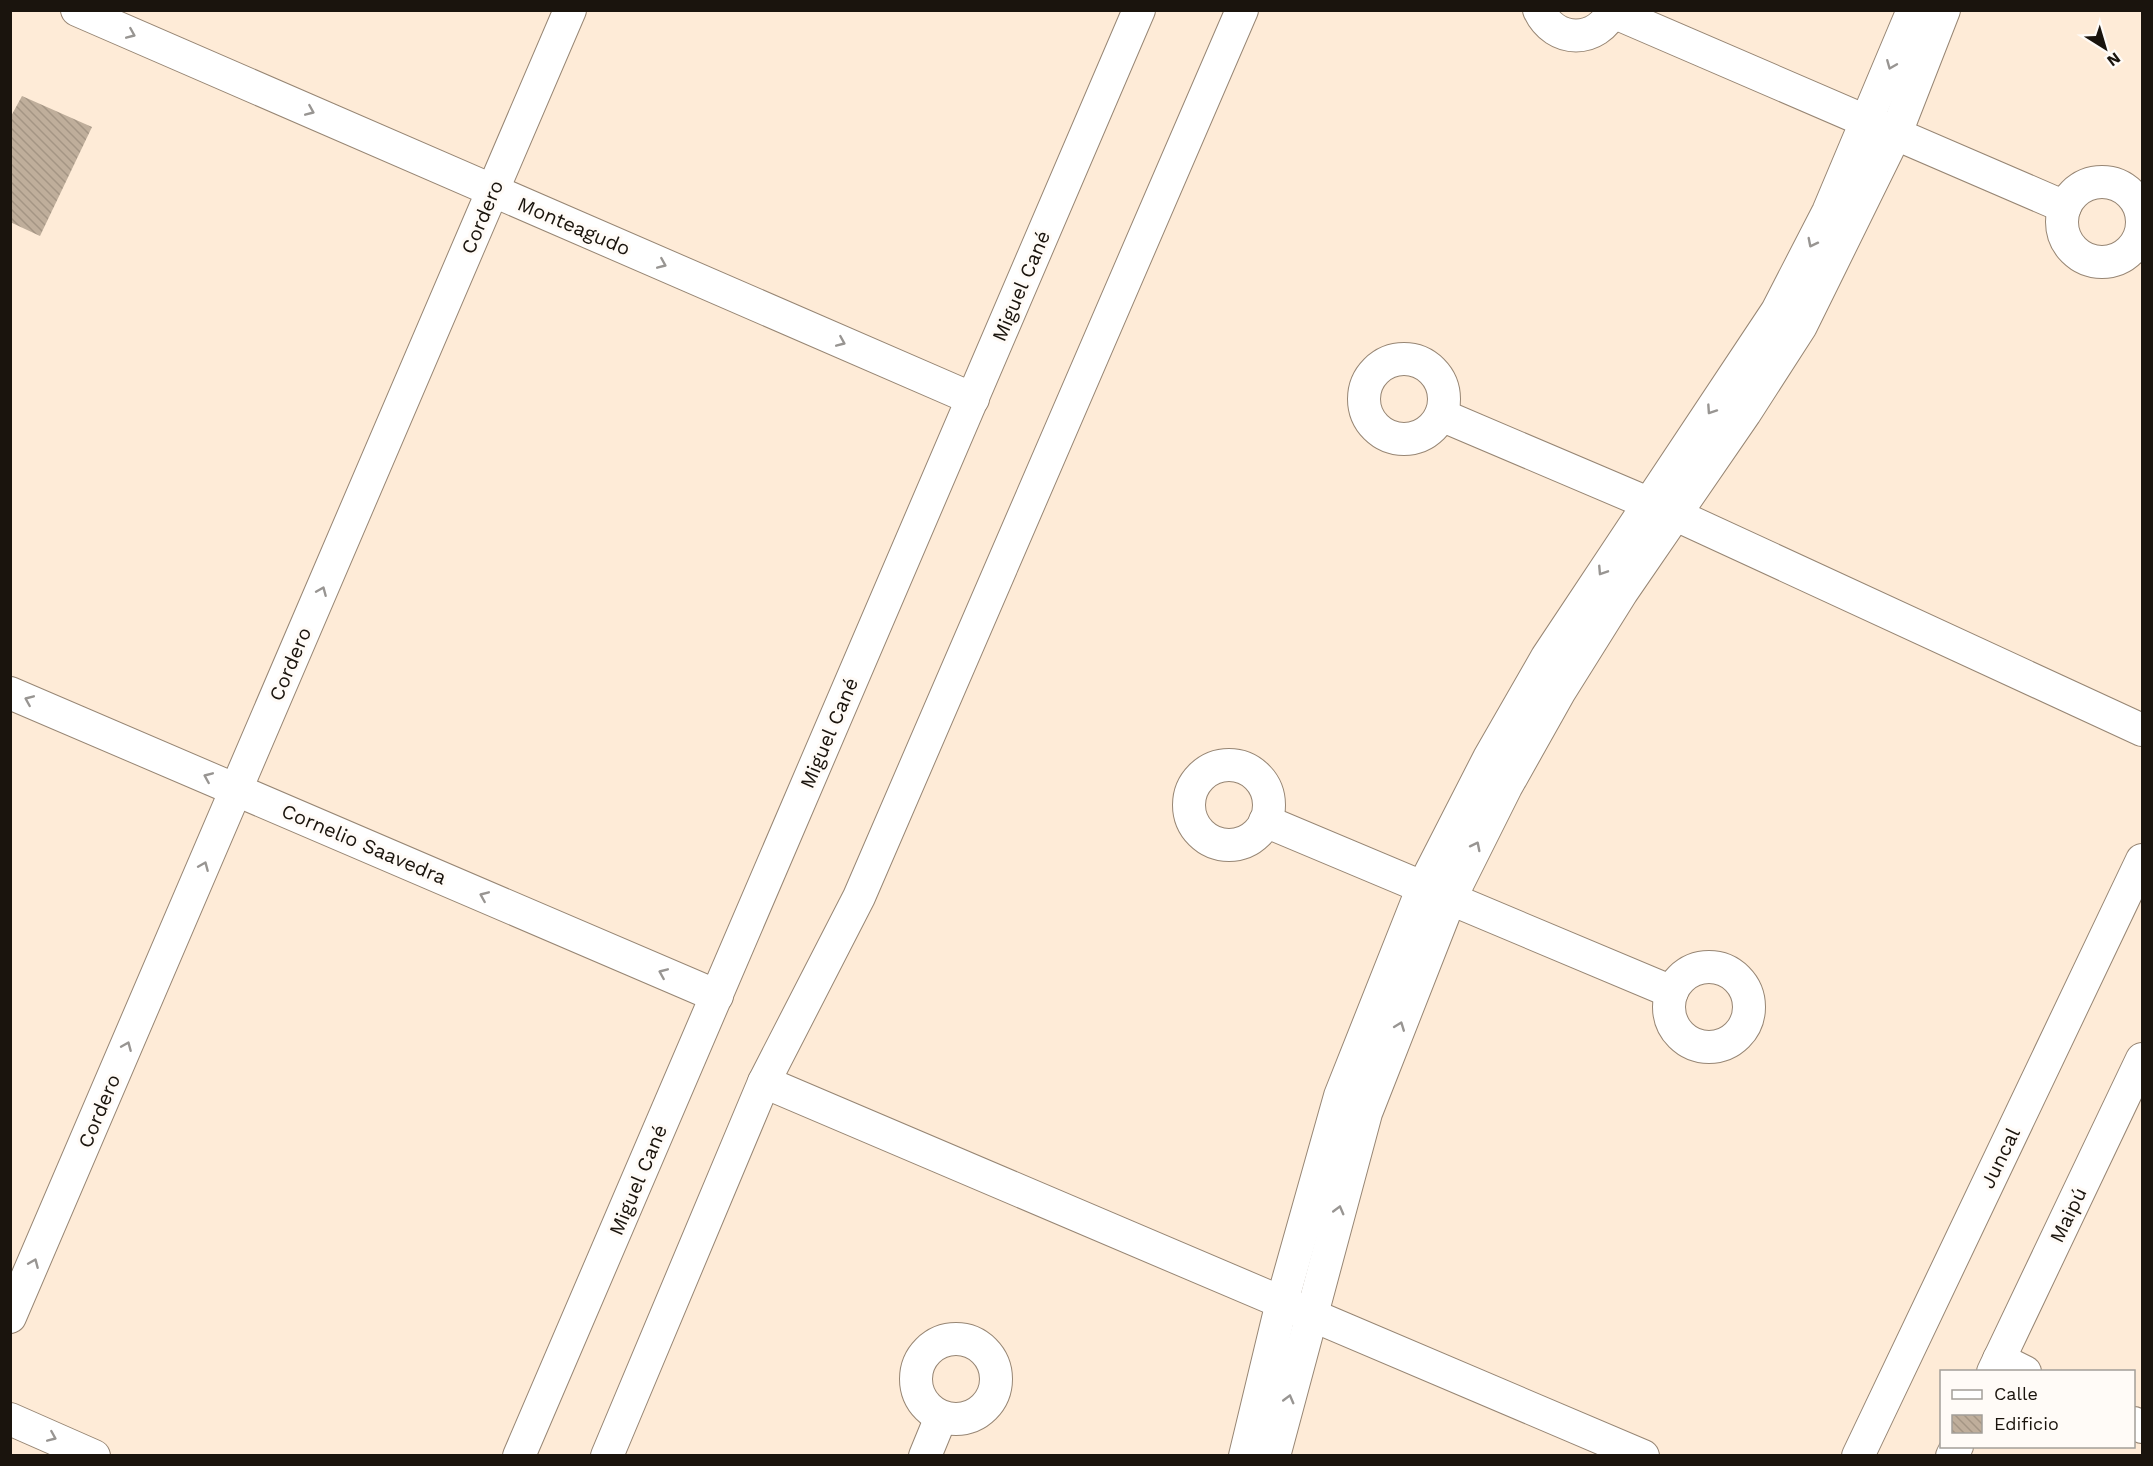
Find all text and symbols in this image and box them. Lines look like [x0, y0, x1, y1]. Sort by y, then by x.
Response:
north arrow [2075, 18, 2135, 78]
one-way arrow [124, 27, 135, 39]
text: N [2103, 48, 2124, 71]
one-way arrow [1886, 59, 1898, 70]
one-way arrow [303, 104, 314, 116]
street label: Cordero [456, 177, 508, 257]
street label: Monteagudo [514, 192, 634, 260]
street label: Miguel Cané [987, 227, 1055, 345]
one-way arrow [1808, 236, 1819, 247]
one-way arrow [656, 257, 667, 269]
one-way arrow [835, 334, 846, 346]
one-way arrow [1708, 403, 1719, 414]
one-way arrow [1598, 564, 1609, 575]
one-way arrow [315, 586, 327, 597]
street label: Cordero [264, 624, 316, 704]
street label: Miguel Cané [795, 674, 863, 792]
one-way arrow [24, 696, 35, 708]
one-way arrow [203, 773, 214, 785]
street label: Cornelio Saavedra [278, 798, 450, 890]
one-way arrow [1469, 842, 1481, 853]
one-way arrow [196, 862, 208, 873]
one-way arrow [479, 891, 490, 903]
one-way arrow [658, 968, 669, 980]
one-way arrow [1393, 1021, 1405, 1032]
one-way arrow [120, 1041, 132, 1052]
street label: Cordero [73, 1071, 125, 1151]
street label: Miguel Cané [604, 1121, 672, 1239]
street label: Juncal [1975, 1124, 2025, 1192]
street label: Maipú [2044, 1183, 2092, 1247]
one-way arrow [1331, 1206, 1344, 1216]
one-way arrow [26, 1259, 38, 1270]
legend [1940, 1370, 2135, 1448]
text: Calle [1994, 1383, 2038, 1404]
one-way arrow [1282, 1394, 1295, 1404]
text: Edificio [1994, 1413, 2059, 1434]
one-way arrow [46, 1430, 57, 1442]

